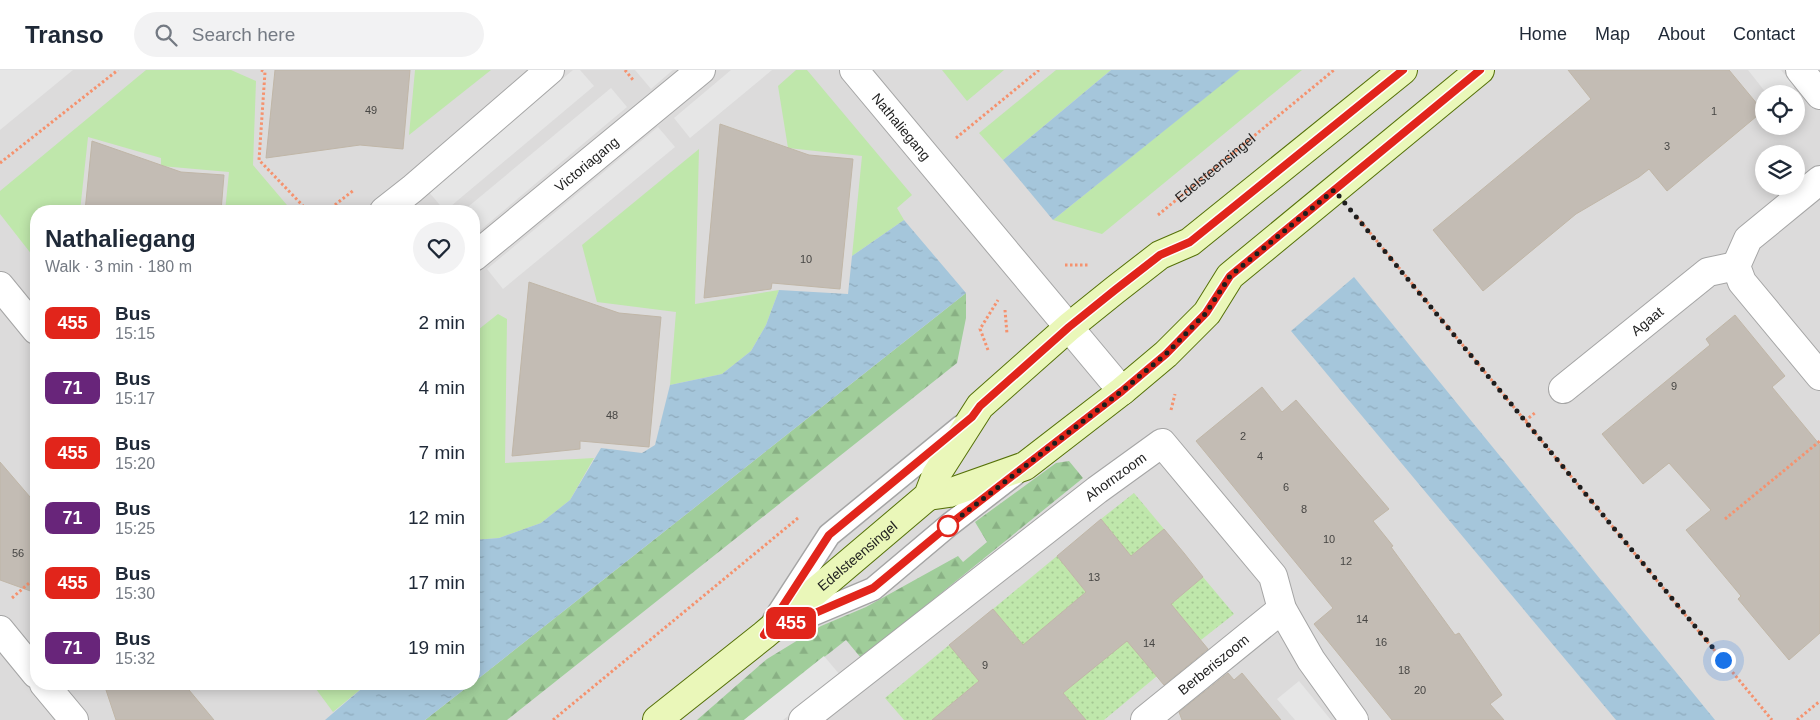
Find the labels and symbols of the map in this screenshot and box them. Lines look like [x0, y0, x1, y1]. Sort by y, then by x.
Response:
street label: Nathaliegang [869, 90, 934, 164]
house number: 49 [365, 104, 377, 116]
house number: 1 [1711, 105, 1717, 117]
street label: Edelsteensingel [1172, 130, 1258, 206]
street label: Victoriagang [552, 133, 622, 195]
house number: 3 [1664, 140, 1670, 152]
house number: 10 [800, 253, 812, 265]
street label: Agaat [1628, 303, 1666, 339]
house number: 9 [1671, 380, 1677, 392]
house number: 48 [606, 409, 618, 421]
house number: 2 [1240, 430, 1246, 442]
street label: Ahornzoom [1082, 449, 1149, 504]
house number: 4 [1257, 450, 1263, 462]
house number: 6 [1283, 481, 1289, 493]
house number: 8 [1301, 503, 1307, 515]
unlabelled marker [937, 515, 959, 537]
street label: Edelsteensingel [814, 518, 900, 594]
house number: 10 [1323, 533, 1335, 545]
house number: 56 [12, 547, 24, 559]
house number: 12 [1340, 555, 1352, 567]
house number: 13 [1088, 571, 1100, 583]
line badge: 455 [762, 607, 820, 639]
house number: 14 [1356, 613, 1368, 625]
street label: Berberiszoom [1175, 631, 1252, 698]
house number: 16 [1375, 636, 1387, 648]
house number: 14 [1143, 637, 1155, 649]
your location [1711, 648, 1736, 673]
house number: 9 [982, 659, 988, 671]
house number: 18 [1398, 664, 1410, 676]
house number: 20 [1414, 684, 1426, 696]

